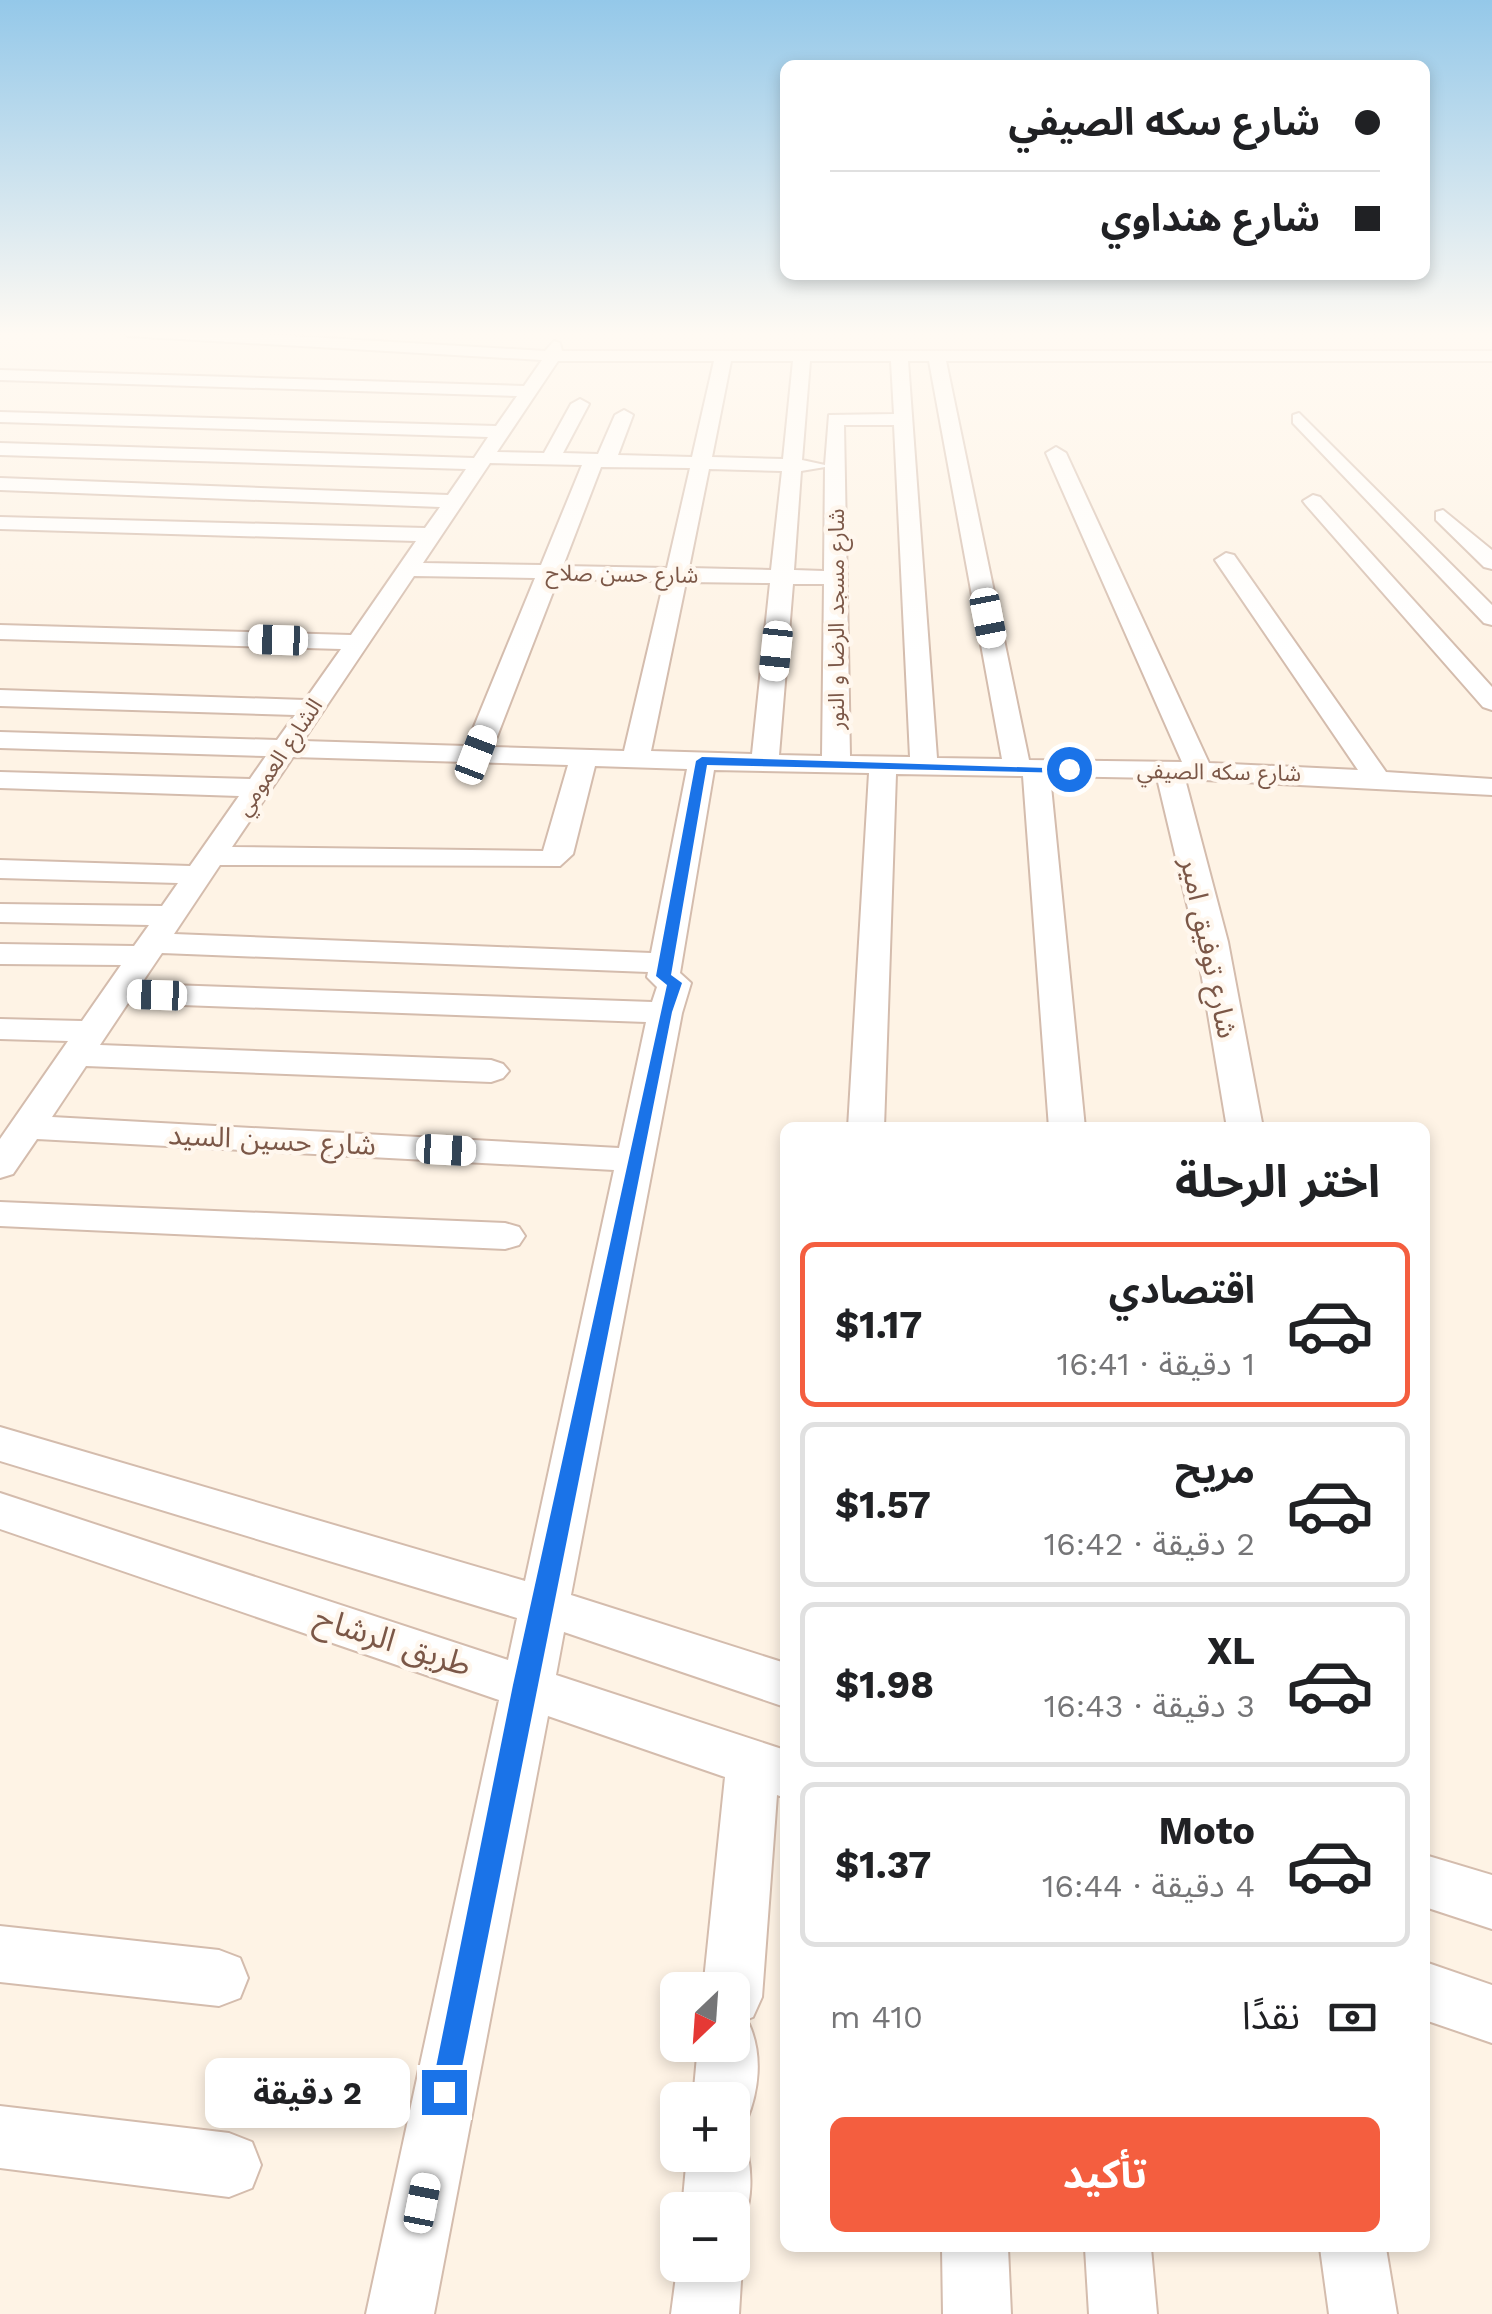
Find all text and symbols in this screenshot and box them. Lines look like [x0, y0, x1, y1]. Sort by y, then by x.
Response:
text: شارع سكه الصيفي [1009, 100, 1320, 144]
text: شارع هنداوي [1101, 196, 1320, 240]
street label: شارع مسجد الرضا و النور [824, 509, 853, 730]
street label: شارع حسن صلاح [545, 560, 699, 592]
car [968, 586, 1008, 650]
car [758, 620, 794, 682]
car [247, 624, 309, 656]
street label: الشارع العمومي [231, 694, 331, 823]
car [451, 722, 501, 788]
route start [1047, 747, 1092, 792]
street label: شارع سكه الصيفي [1137, 758, 1301, 790]
street label: شارع توفيق امير [1170, 854, 1244, 1042]
car [126, 979, 188, 1011]
street label: شارع حسين السيد [167, 1118, 377, 1166]
car [415, 1133, 477, 1167]
text: اختر الرحلة [1175, 1155, 1380, 1208]
text: اقتصادي [1109, 1268, 1255, 1312]
icon: car [1285, 1280, 1375, 1370]
text: $1.17 [835, 1303, 922, 1347]
text: 1 دقيقة · 16:41 [1057, 1345, 1255, 1383]
text: مريح [1175, 1448, 1255, 1492]
icon: car [1285, 1460, 1375, 1550]
text: $1.57 [835, 1483, 931, 1527]
text: 2 دقيقة · 16:42 [1044, 1525, 1255, 1563]
street label: طريق الرشاح [308, 1598, 476, 1689]
text: XL [1207, 1629, 1255, 1673]
icon: car [1285, 1640, 1375, 1730]
text: $1.98 [835, 1663, 934, 1707]
text: 3 دقيقة · 16:43 [1044, 1687, 1255, 1725]
text: Moto [1159, 1809, 1255, 1853]
icon: car [1285, 1820, 1375, 1910]
text: $1.37 [835, 1843, 931, 1887]
text: 4 دقيقة · 16:44 [1042, 1867, 1255, 1905]
north arrow [660, 1972, 750, 2062]
map controls [660, 1972, 750, 2282]
icon: cash [1325, 1990, 1380, 2045]
text: نقدًا [1242, 1994, 1300, 2038]
text: 410 m [830, 1998, 923, 2036]
callout: 2 دقيقة [204, 2057, 409, 2127]
route end [422, 2070, 467, 2115]
text: 2 دقيقة [253, 2074, 362, 2112]
button: + [660, 2082, 750, 2172]
button: تأكيد [830, 2117, 1380, 2232]
car [402, 2171, 442, 2235]
button: − [660, 2192, 750, 2282]

